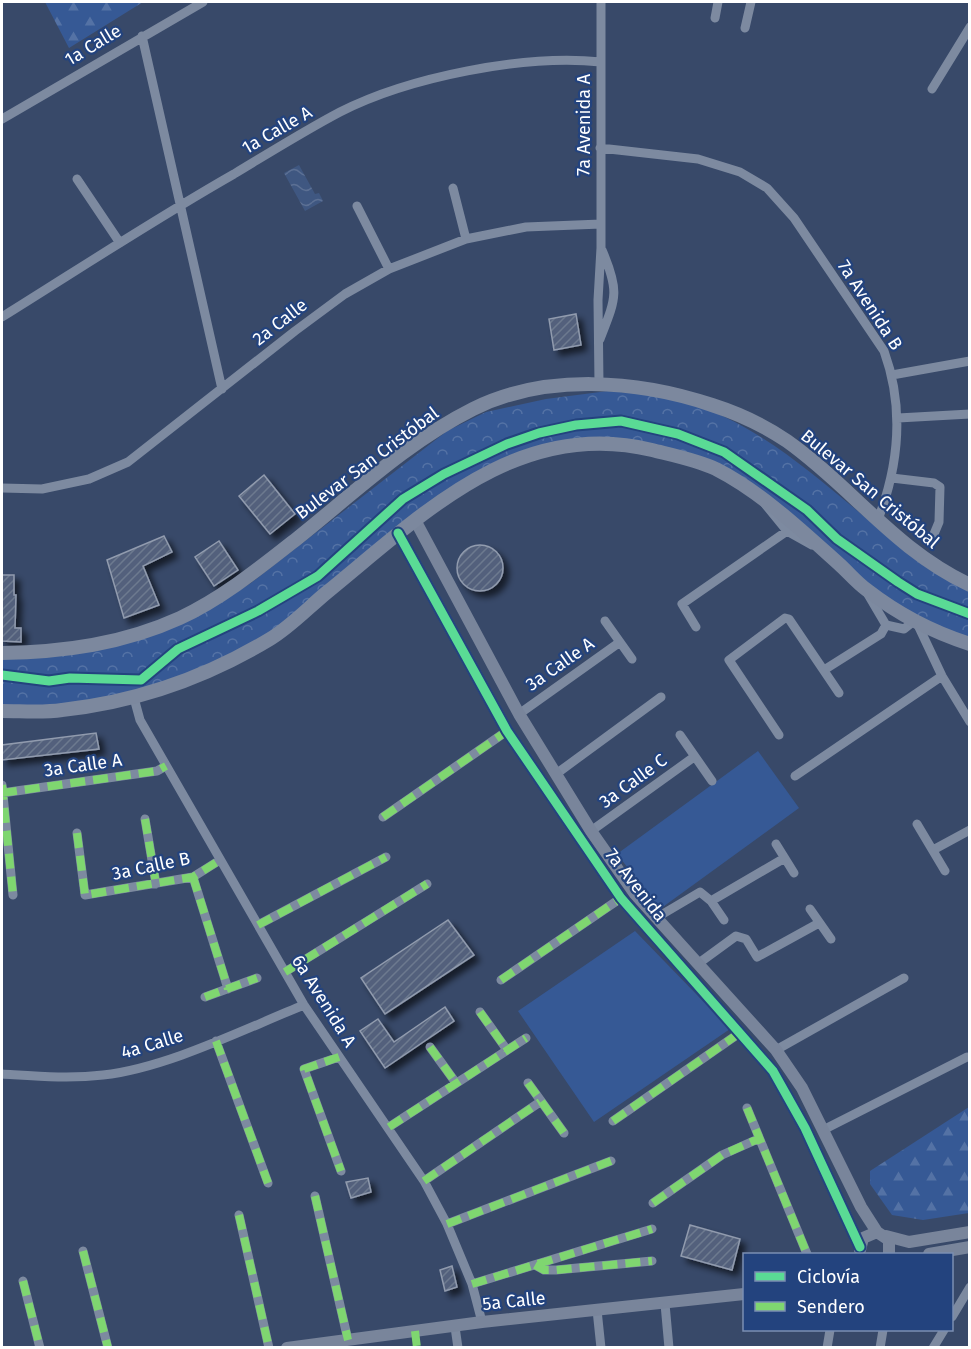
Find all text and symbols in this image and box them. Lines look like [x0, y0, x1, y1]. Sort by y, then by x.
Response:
street label: 1a Calle [61, 20, 125, 70]
street label: 7a Avenida A [573, 73, 595, 176]
street label: 1a Calle A [238, 101, 317, 159]
street label: 7a Avenida B [833, 256, 907, 354]
street label: 2a Calle [248, 294, 312, 350]
street label: Bulevar San Cristóbal [291, 402, 443, 524]
street label: Bulevar San Cristóbal [796, 425, 944, 553]
street label: 3a Calle A [522, 632, 599, 696]
street label: 3a Calle A [43, 749, 124, 781]
street label: 3a Calle C [595, 749, 671, 813]
street label: 7a Avenida [601, 844, 671, 926]
street label: 3a Calle B [110, 847, 192, 885]
street label: 6a Avenida A [287, 951, 361, 1052]
street label: 4a Calle [118, 1024, 186, 1064]
legend [743, 1253, 953, 1331]
text: Ciclovía [797, 1266, 860, 1288]
street label: 5a Calle [481, 1287, 547, 1315]
text: Sendero [797, 1296, 865, 1318]

